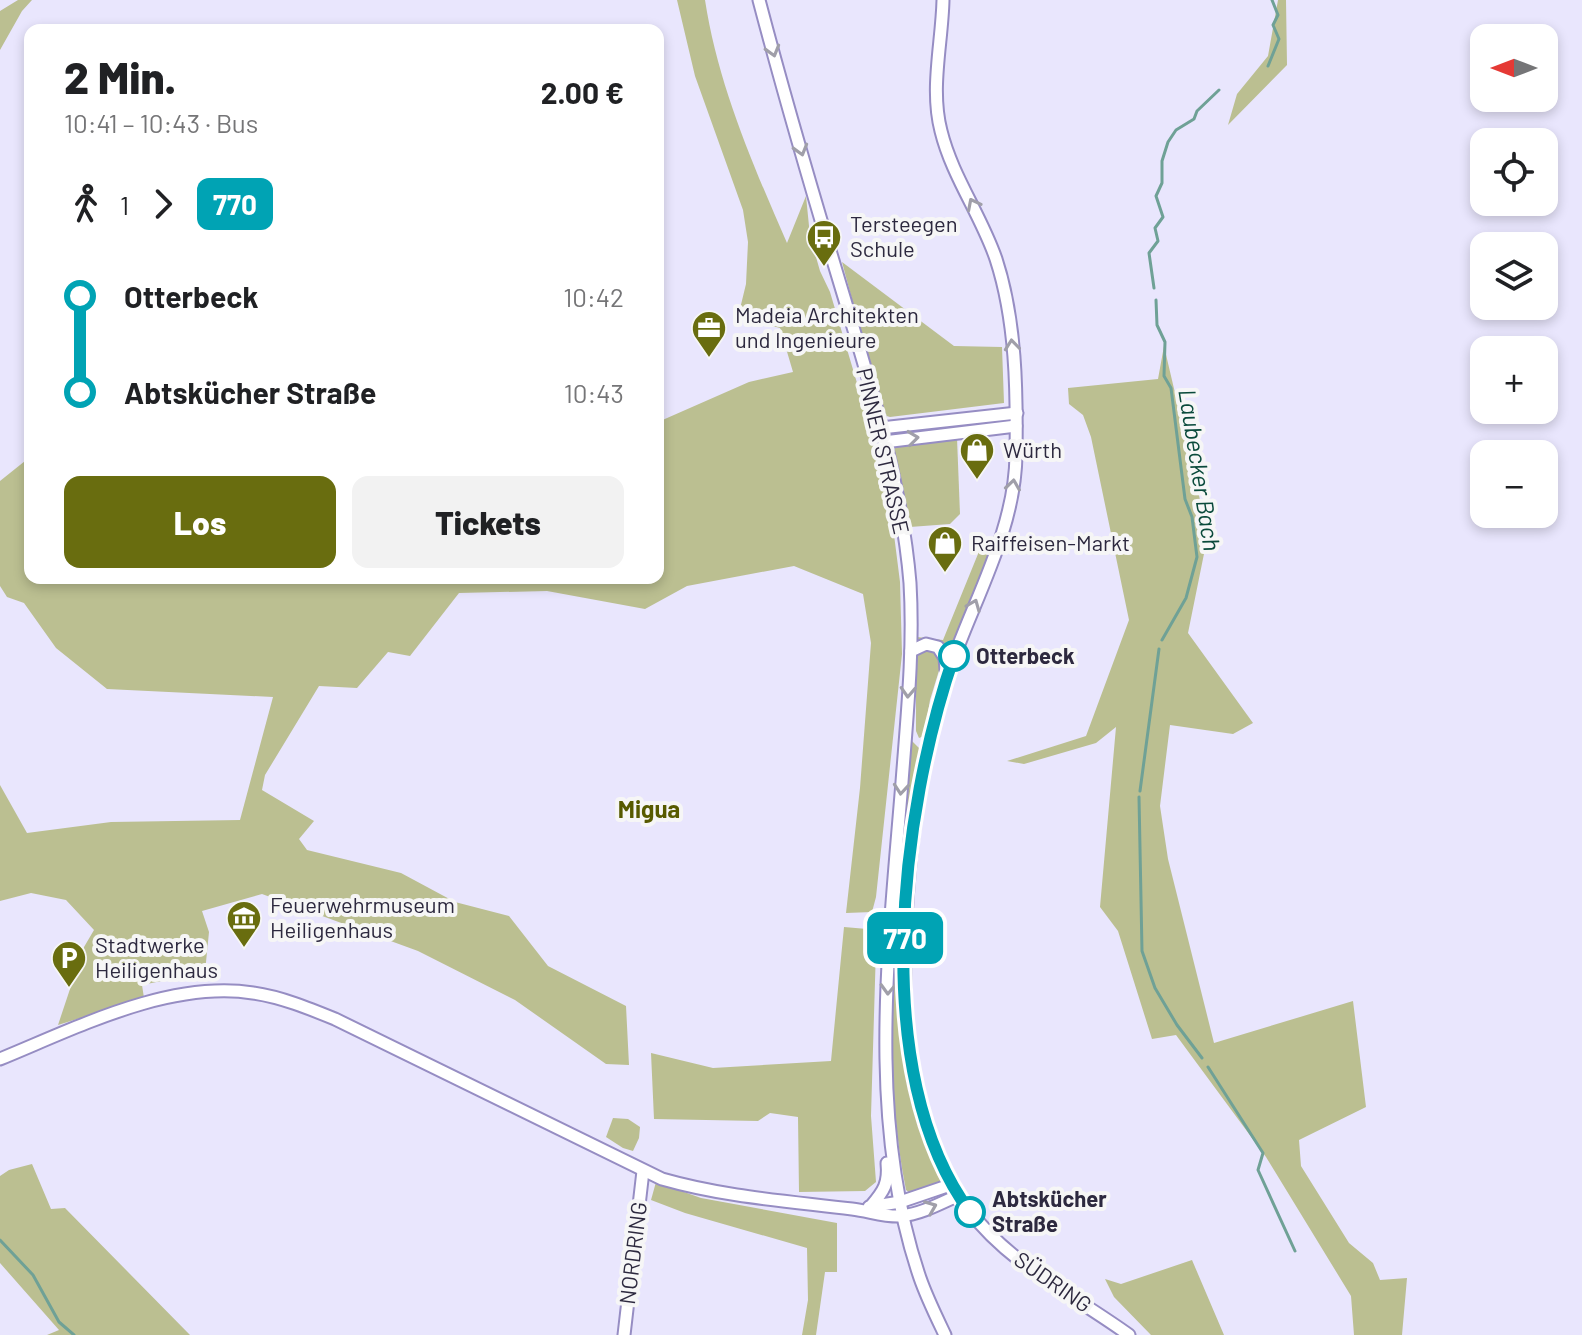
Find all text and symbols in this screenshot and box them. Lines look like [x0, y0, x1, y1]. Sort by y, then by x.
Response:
north arrow [1470, 24, 1558, 112]
map controls [1470, 24, 1558, 528]
one-way arrow [764, 44, 780, 58]
text: 2 Min. [64, 50, 176, 103]
text: 2.00 € [541, 74, 624, 110]
text: 10:41 – 10:43 · Bus [64, 107, 258, 138]
button: locate [1470, 128, 1558, 216]
one-way arrow [792, 142, 808, 156]
icon: walk [64, 182, 108, 226]
icon: forward [141, 182, 185, 226]
text: 770 [213, 187, 257, 221]
text: 1 [120, 189, 129, 220]
one-way arrow [967, 197, 982, 212]
place label: Tersteegen Schule [850, 210, 958, 261]
bus stop icon: Tersteegen Schule [805, 218, 843, 268]
button: layers [1470, 232, 1558, 320]
text: Otterbeck [124, 278, 258, 314]
text: 10:42 [563, 281, 624, 312]
place label: Madeia Architekten und Ingenieure [735, 301, 919, 352]
office icon: Madeia Architekten und Ingenieure [690, 309, 728, 359]
button: + [1470, 336, 1558, 424]
one-way arrow [1003, 338, 1020, 351]
street label: PINNER STRASSE [852, 365, 916, 536]
text: Abtskücher Straße [124, 374, 376, 410]
text: 10:43 [564, 377, 624, 408]
water label: Laubecker Bach [1173, 387, 1228, 553]
one-way arrow [906, 430, 920, 447]
shop icon: Würth [958, 431, 996, 481]
place label: Würth [1003, 436, 1062, 462]
button: − [1470, 440, 1558, 528]
button: Los [64, 476, 336, 568]
button: Tickets [352, 476, 624, 568]
one-way arrow [1004, 478, 1021, 492]
shop icon: Raiffeisen-Markt [926, 524, 964, 574]
place label: Raiffeisen-Markt [971, 529, 1130, 555]
one-way arrow [965, 599, 981, 613]
marker: Otterbeck [939, 641, 969, 671]
place label: Otterbeck [976, 642, 1075, 668]
one-way arrow [900, 686, 917, 699]
one-way arrow [893, 783, 910, 796]
district label: Migua [618, 794, 680, 823]
place label: Feuerwehrmuseum Heiligenhaus [270, 891, 455, 942]
museum icon: Feuerwehrmuseum Heiligenhaus [225, 899, 263, 949]
line badge: 770 [859, 912, 951, 964]
text: 770 [883, 921, 927, 955]
place label: Stadtwerke Heiligenhaus [95, 931, 218, 982]
parking icon: Stadtwerke Heiligenhaus [50, 939, 88, 989]
one-way arrow [879, 983, 896, 996]
place label: Abtskücher Straße [992, 1185, 1107, 1236]
marker: Abtskücher Straße [955, 1197, 985, 1227]
street label: NORDRING [613, 1200, 651, 1306]
one-way arrow [923, 1200, 937, 1217]
street label: SÜDRING [1010, 1245, 1097, 1317]

